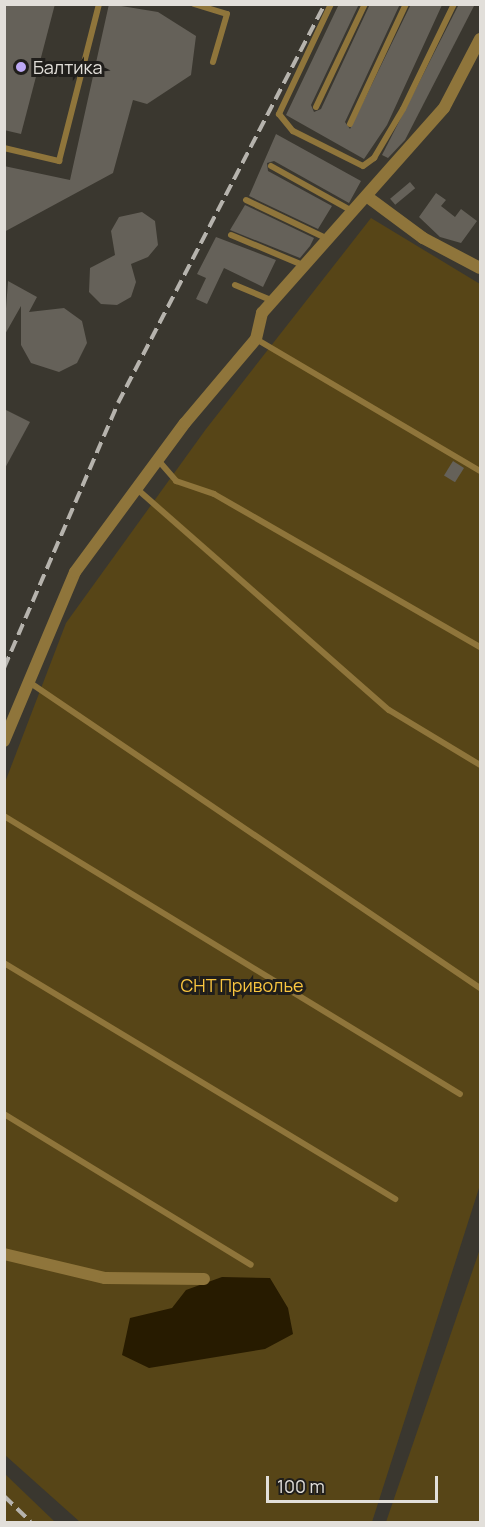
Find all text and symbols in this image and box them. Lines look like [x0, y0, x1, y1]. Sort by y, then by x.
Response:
place label: Балтика [33, 56, 103, 78]
marker: Балтика [14, 60, 28, 74]
park label: СНТ Приволье [180, 974, 304, 996]
scale bar [269, 1464, 442, 1502]
text: 100 m [277, 1474, 325, 1498]

